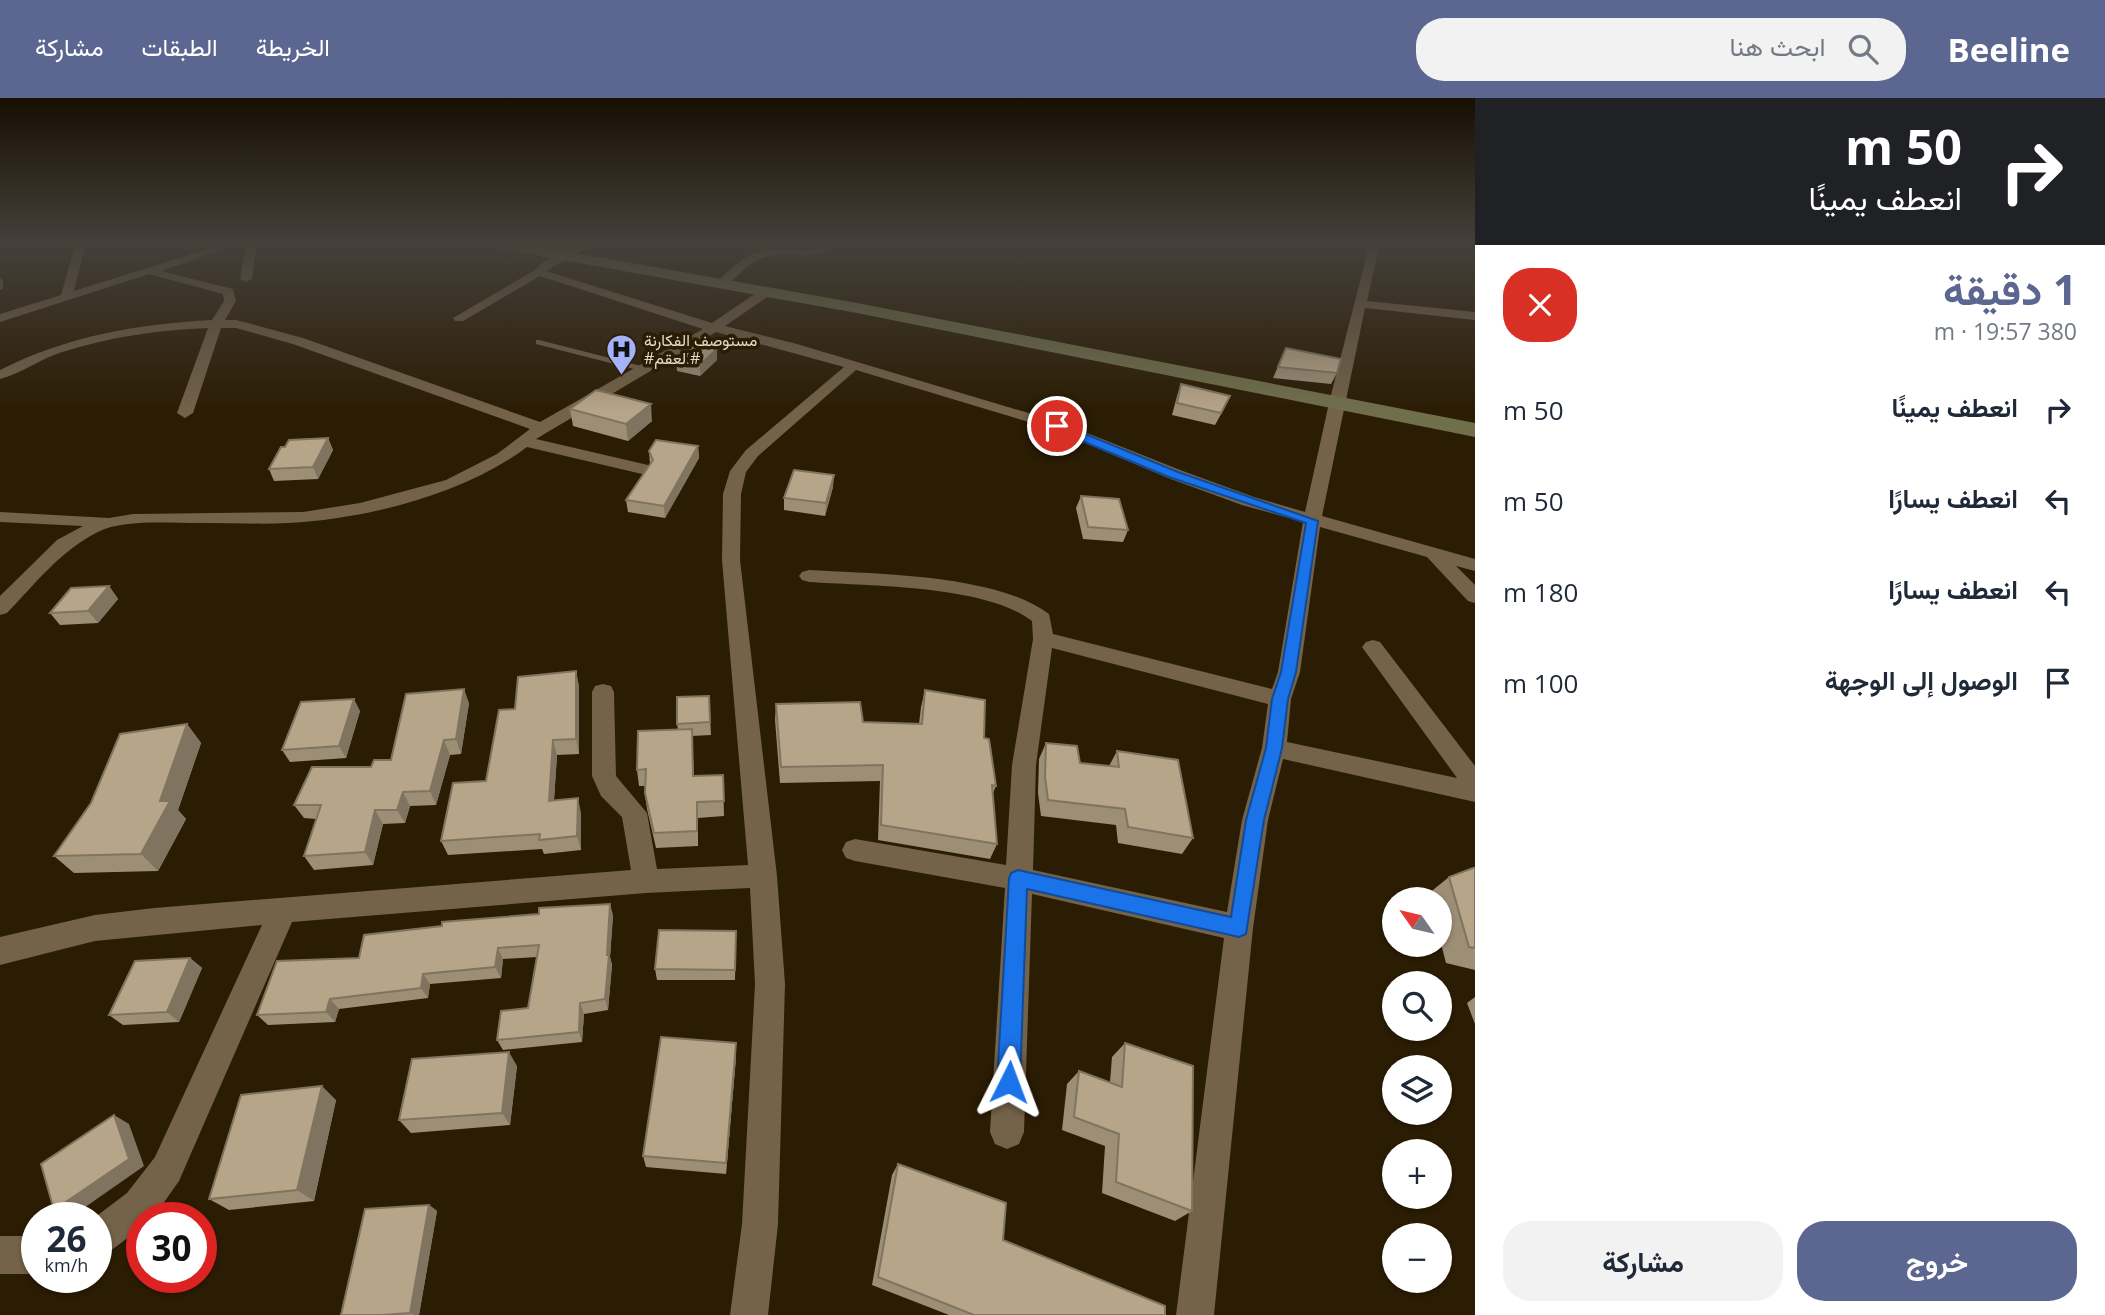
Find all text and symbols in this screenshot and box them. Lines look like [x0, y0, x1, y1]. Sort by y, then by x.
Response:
search box [1416, 18, 1906, 81]
text: Beeline [1948, 27, 2070, 72]
text: ابحث هنا [1730, 28, 1826, 64]
text: مشاركة [35, 30, 103, 63]
text: الطبقات [141, 30, 218, 63]
text: الخريطة [256, 30, 330, 63]
icon: search [1844, 30, 1882, 68]
text: 50 m [1845, 113, 1962, 179]
icon: right [1986, 126, 2077, 217]
text: انعطف يمينًا [1808, 176, 1962, 219]
text: 1 دقيقة [1943, 260, 2077, 317]
button: close [1503, 268, 1577, 342]
text: 380 m · 19:57 [1934, 315, 2077, 347]
place label: مستوصف الفكارنة #العقم# [644, 329, 757, 369]
hospital icon: مستوصف الفكارنة #العقم# [604, 332, 638, 376]
text: انعطف يمينًا [1891, 389, 2018, 425]
icon: right [2039, 391, 2077, 429]
text: 50 m [1503, 392, 1564, 428]
pin [1027, 396, 1087, 456]
icon: arrive [1038, 407, 1076, 445]
text: انعطف يسارًا [1888, 480, 2018, 516]
icon: left [2039, 482, 2077, 520]
text: 50 m [1503, 483, 1564, 519]
text: انعطف يسارًا [1888, 571, 2018, 607]
icon: left [2039, 573, 2077, 611]
text: 180 m [1503, 574, 1578, 610]
text: الوصول إلى الوجهة [1825, 662, 2018, 698]
icon: arrive [2039, 664, 2077, 702]
text: 100 m [1503, 665, 1578, 701]
north arrow [1382, 887, 1452, 957]
map controls [1382, 887, 1452, 1293]
button: search [1382, 971, 1452, 1041]
position arrow [972, 1045, 1046, 1119]
button: layers [1382, 1055, 1452, 1125]
button: + [1382, 1139, 1452, 1209]
speed limit sign: 30 [126, 1202, 217, 1293]
text: 26 [46, 1215, 87, 1262]
button: مشاركة [1503, 1221, 1783, 1301]
button: خروج [1797, 1221, 2077, 1301]
button: − [1382, 1223, 1452, 1293]
text: km/h [45, 1253, 88, 1277]

